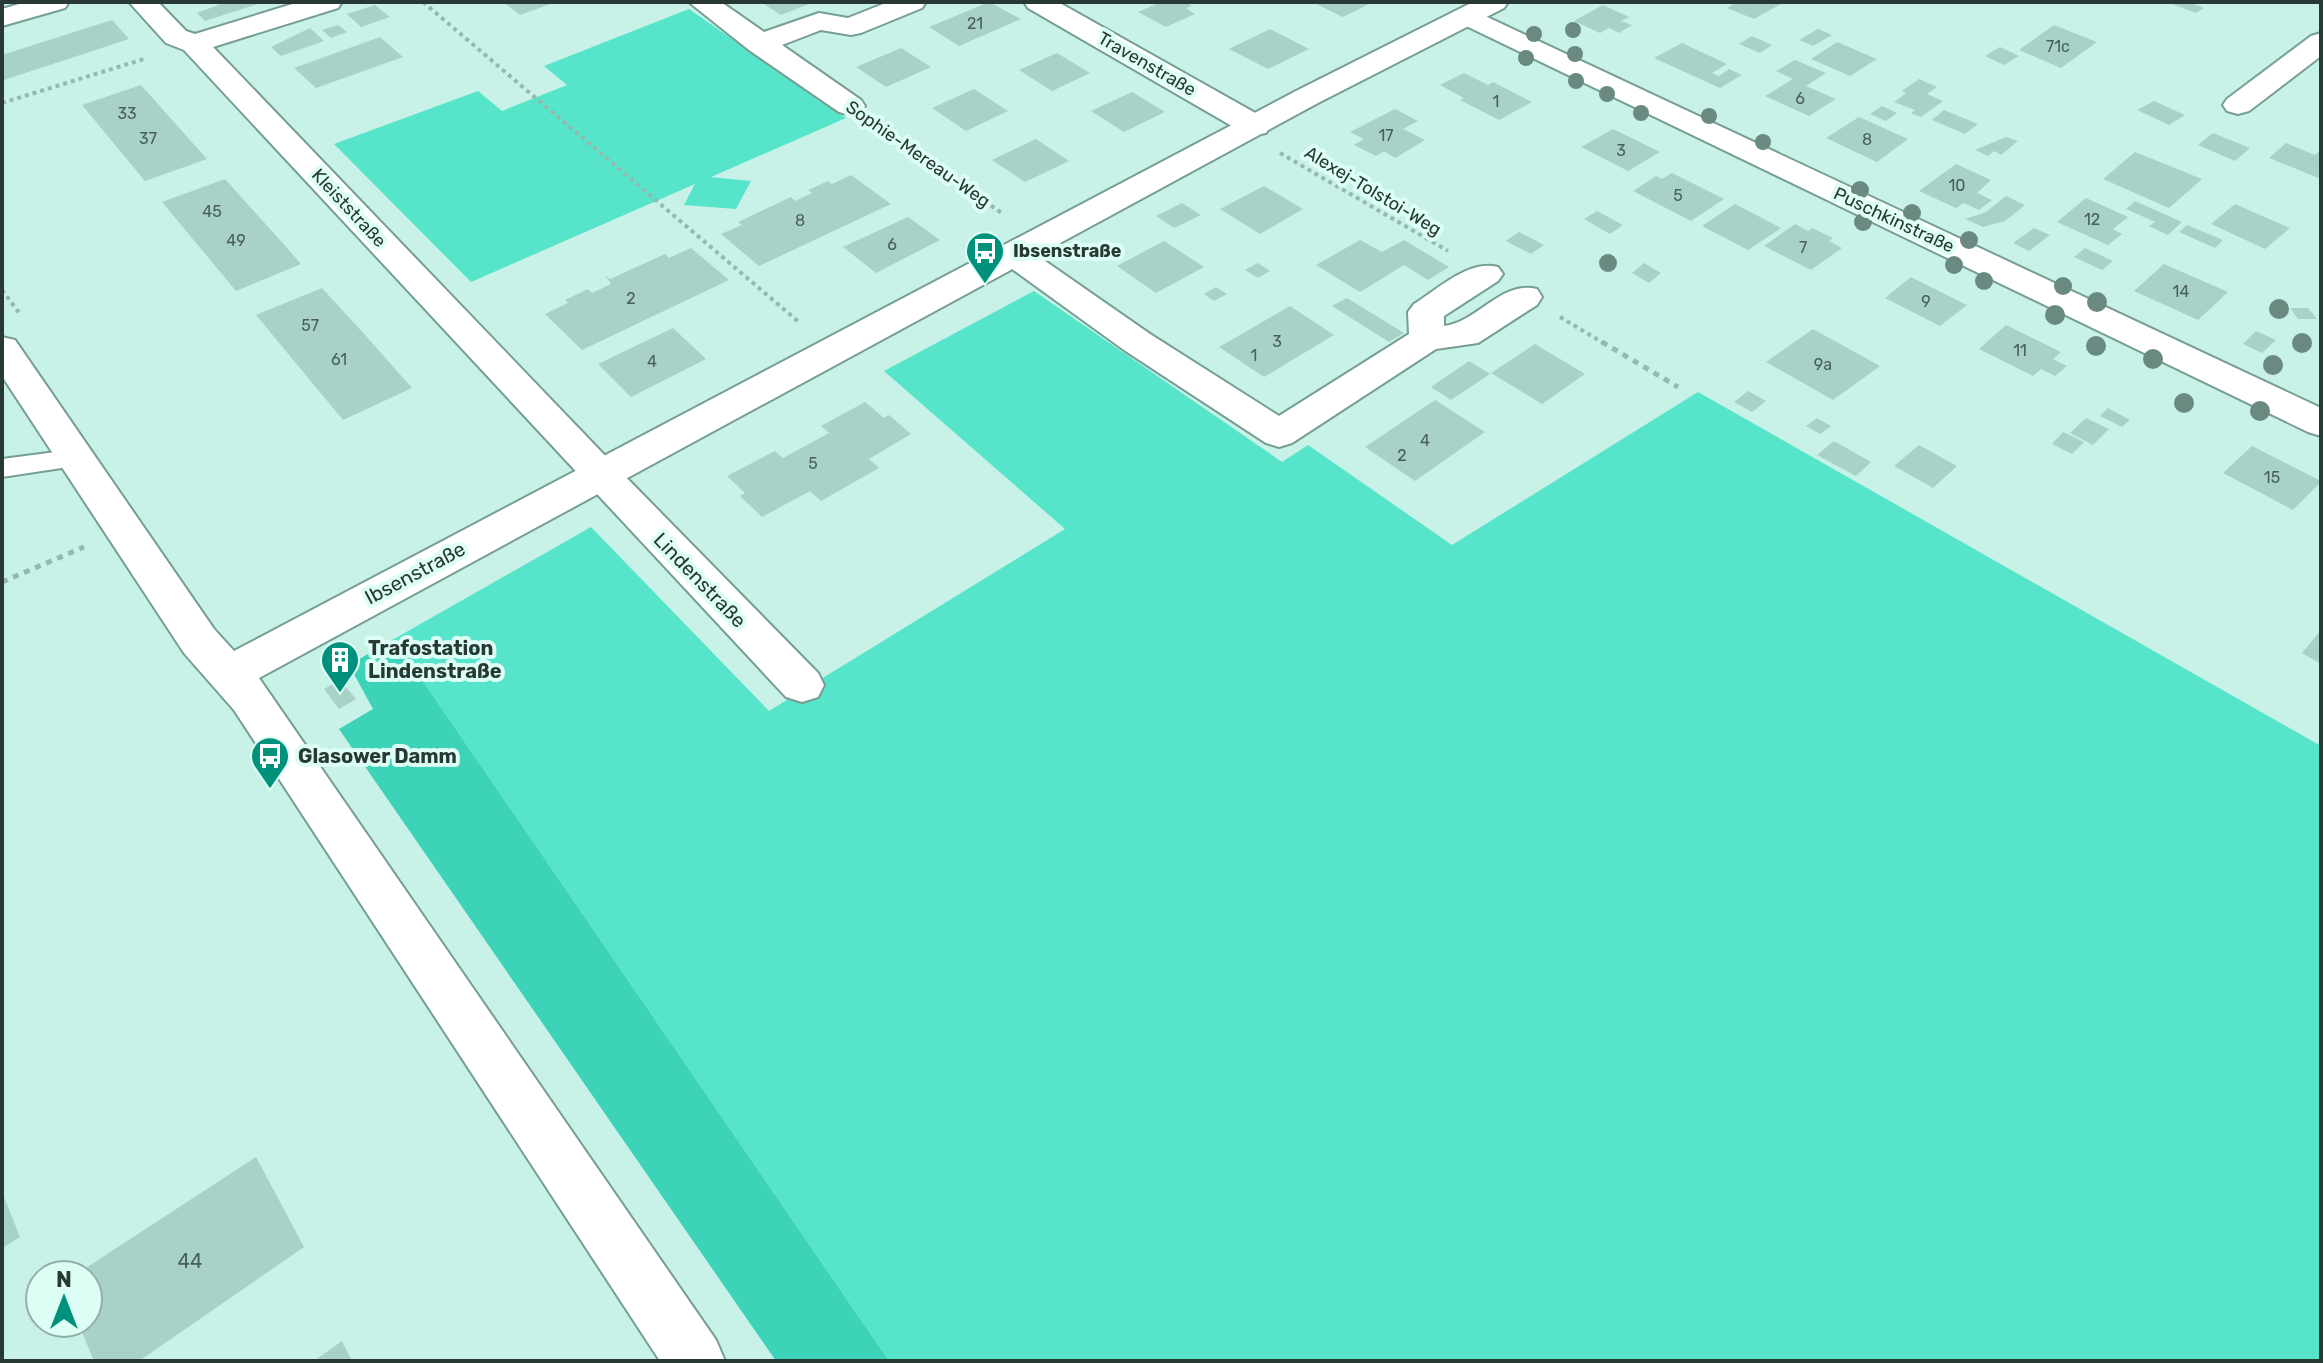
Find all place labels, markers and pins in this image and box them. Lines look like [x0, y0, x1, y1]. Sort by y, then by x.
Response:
bus stop icon: Ibsenstraße [964, 230, 1006, 285]
place label: Ibsenstraße [1013, 240, 1122, 262]
place label: Trafostation Lindenstraße [368, 636, 502, 683]
building icon: Trafostation Lindenstraße [319, 639, 361, 694]
bus stop icon: Glasower Damm [249, 735, 291, 790]
place label: Glasower Damm [298, 744, 457, 768]

